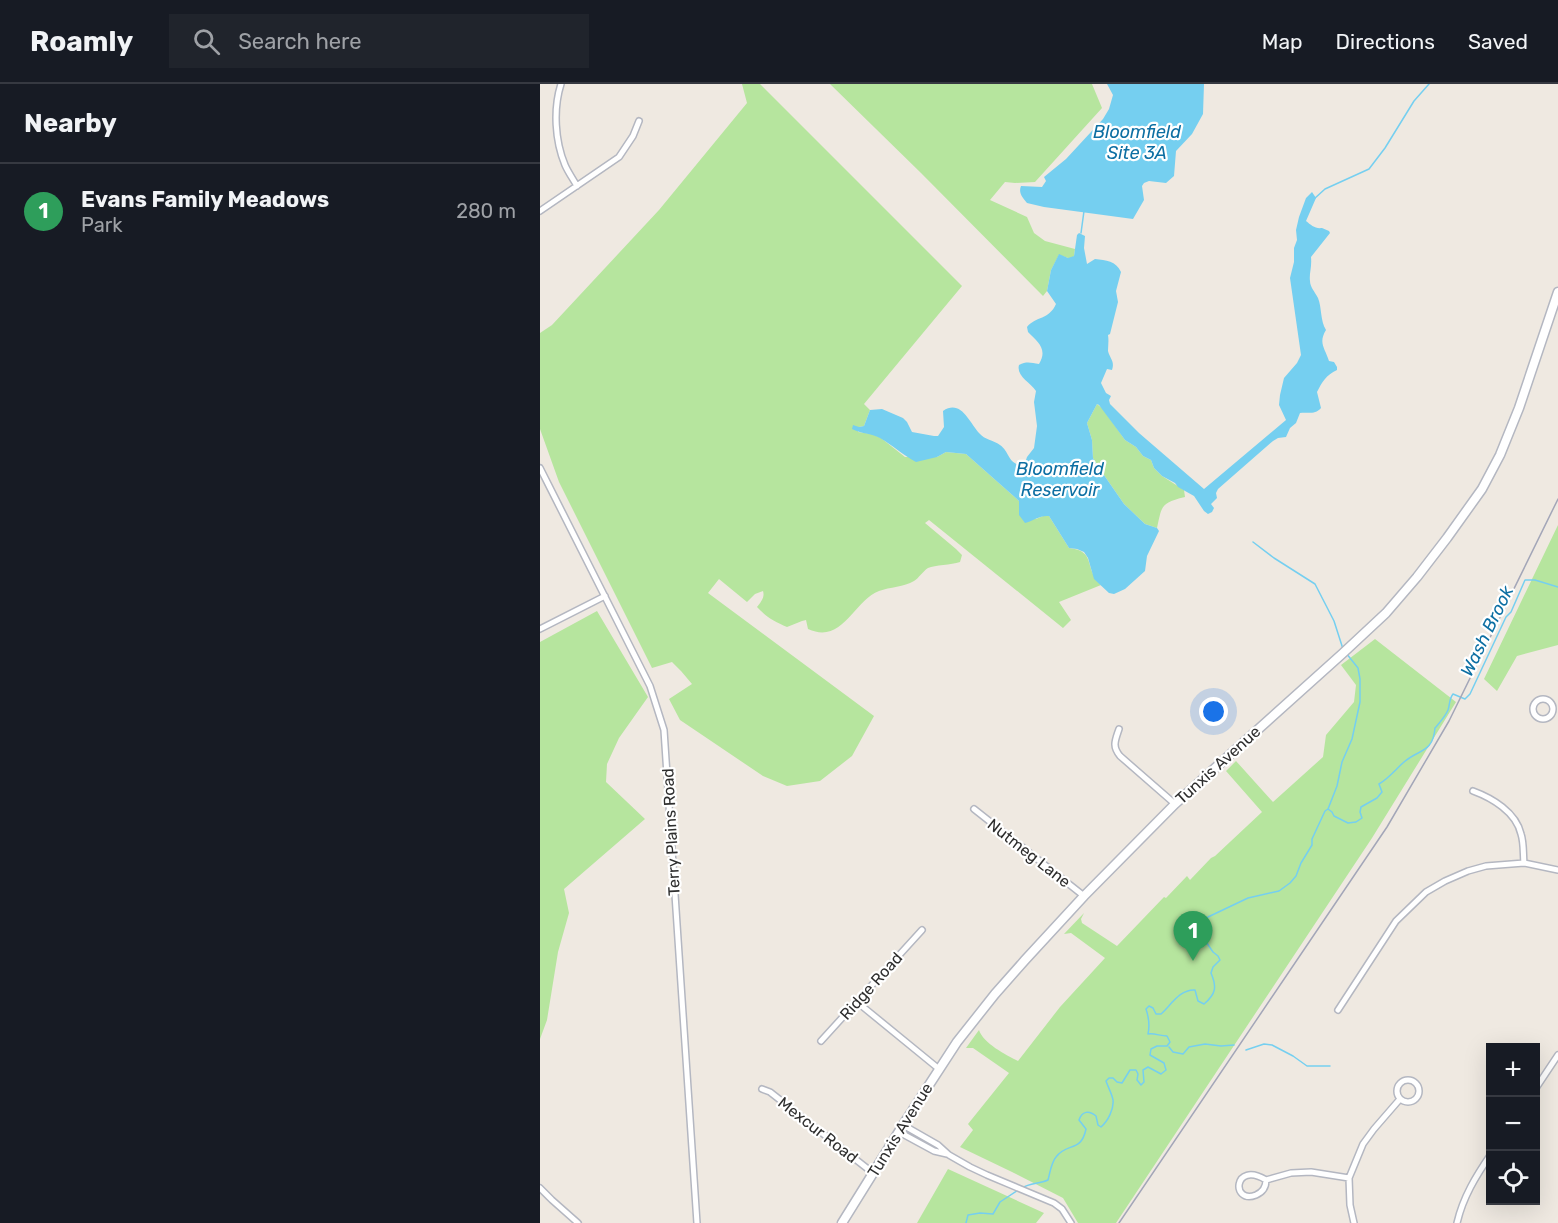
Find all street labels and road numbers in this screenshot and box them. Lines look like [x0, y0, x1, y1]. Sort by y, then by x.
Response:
street label: Tunxis Avenue [1172, 722, 1264, 808]
street label: Terry Plains Road [658, 768, 684, 896]
street label: Nutmeg Lane [984, 815, 1074, 891]
street label: Ridge Road [836, 948, 906, 1024]
street label: Tunxis Avenue [863, 1079, 937, 1181]
street label: Mexcur Road [774, 1093, 862, 1167]

